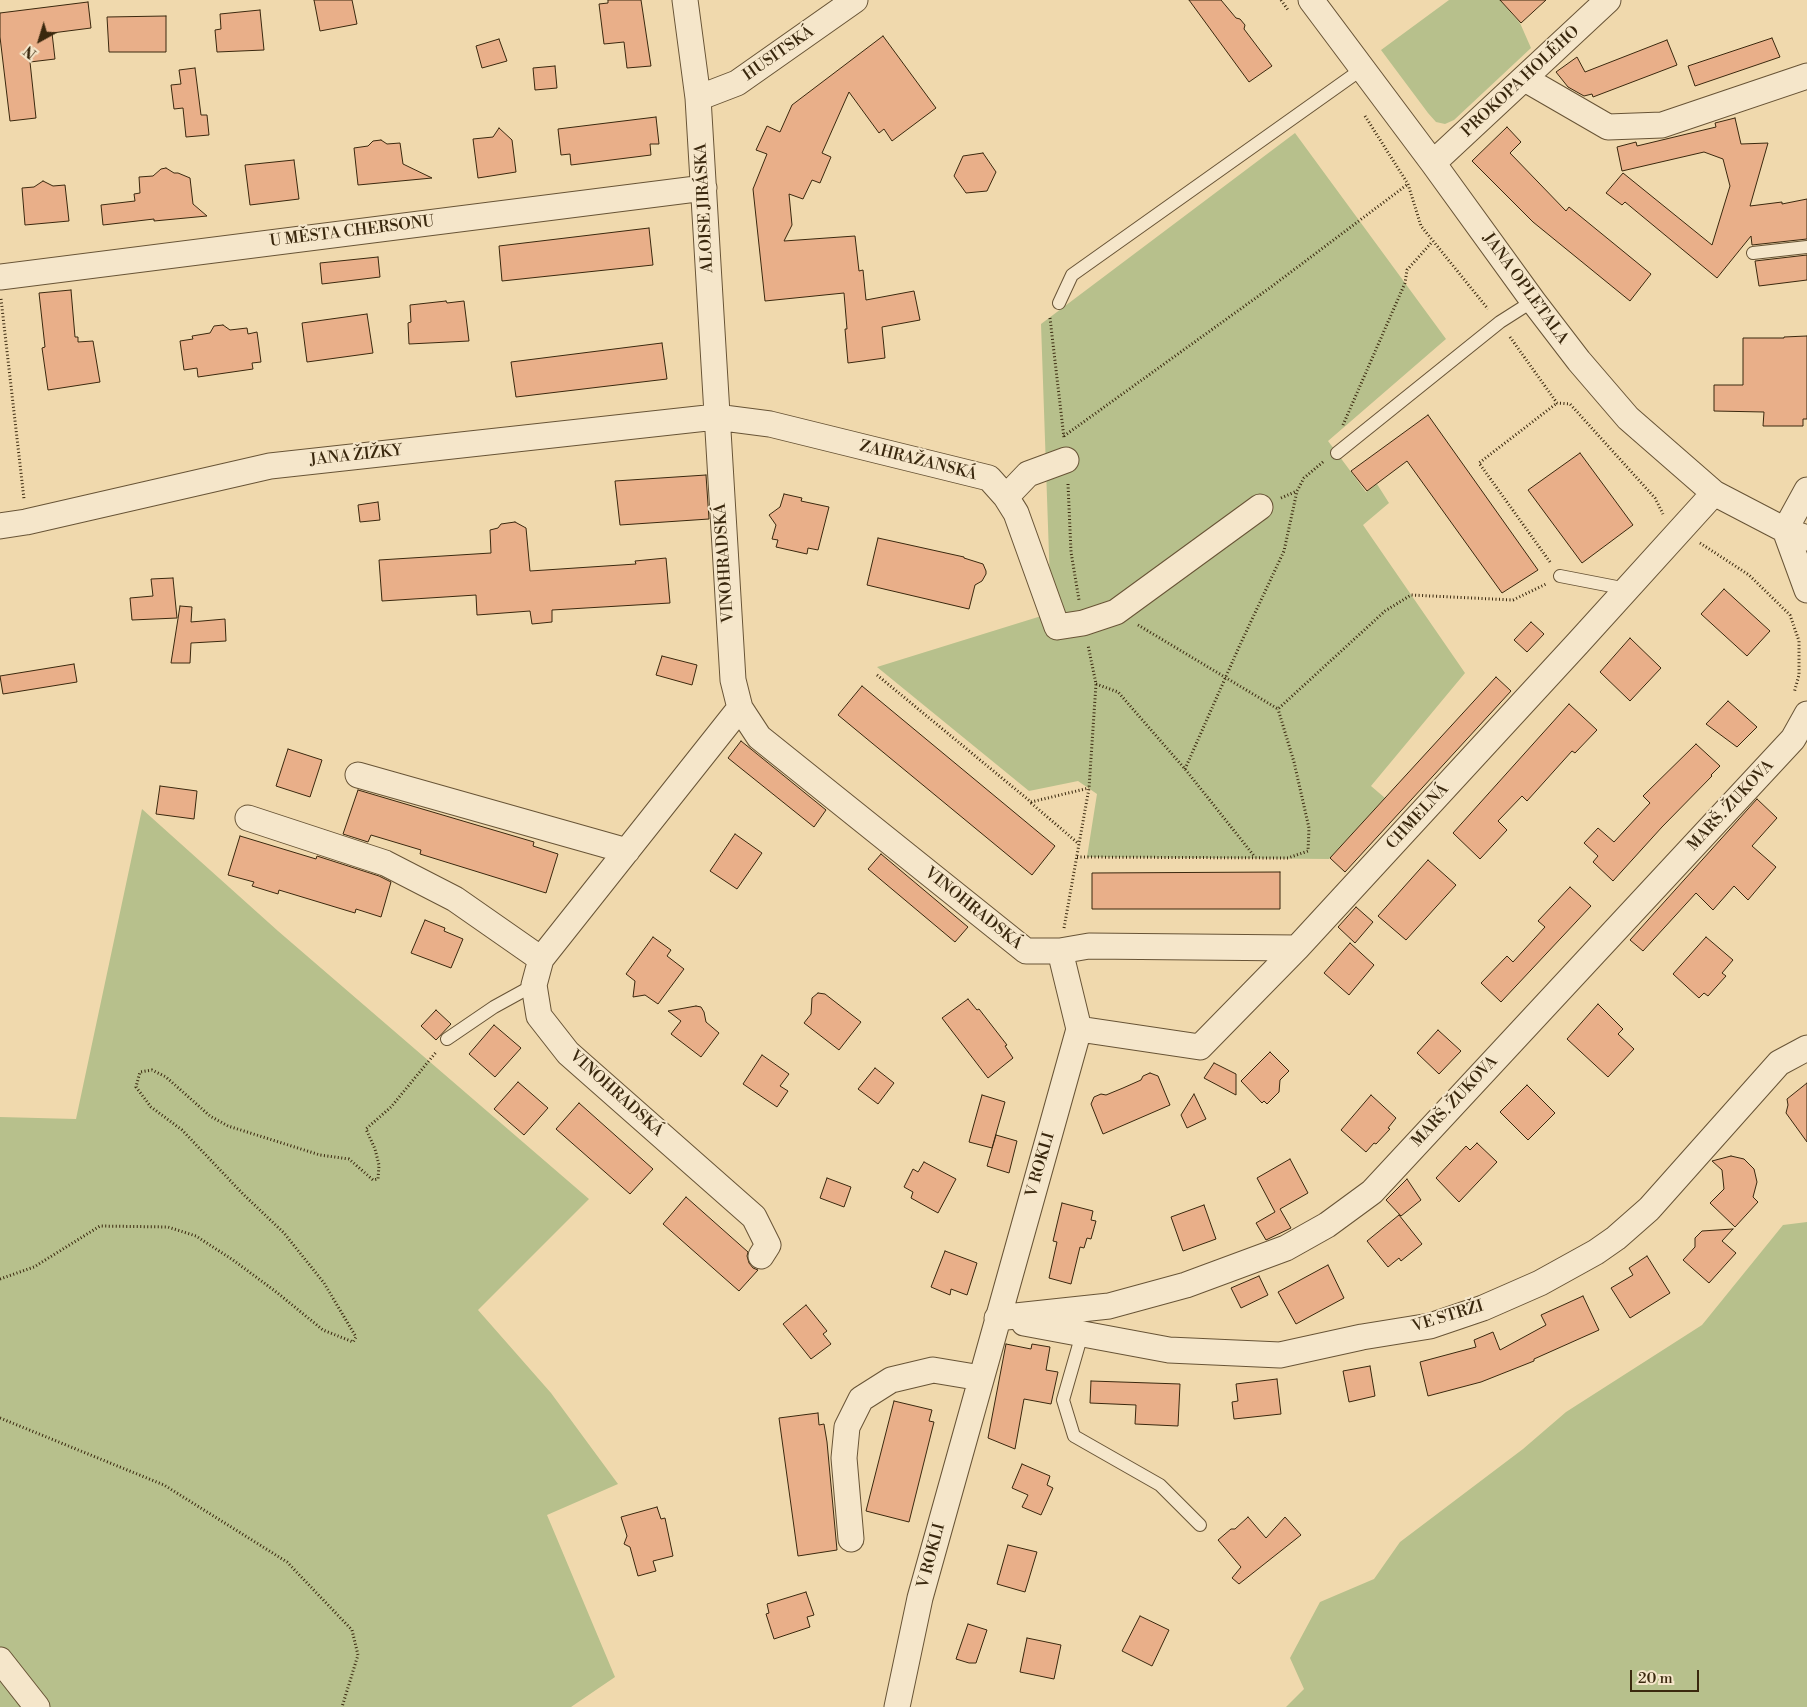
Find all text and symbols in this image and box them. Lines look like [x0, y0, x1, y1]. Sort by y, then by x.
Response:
north arrow [15, 15, 65, 65]
street label: PROKOPA HOLÉHO [1458, 22, 1584, 142]
street label: HUSITSKÁ [740, 23, 818, 85]
text: N [21, 41, 41, 62]
street label: ALOISE JIRÁSKA [692, 143, 718, 273]
street label: U MĚSTA CHERSONU [269, 212, 435, 252]
street label: JANA OPLETALA [1478, 230, 1572, 348]
street label: ZAHRAŽANSKÁ [857, 437, 979, 485]
street label: JANA ŽIŽKY [309, 442, 403, 470]
street label: VINOHRADSKÁ [711, 503, 739, 623]
street label: MARŠ. ŽUKOVA [1684, 756, 1778, 856]
street label: CHMELNÁ [1383, 780, 1453, 854]
street label: VINOHRADSKÁ [920, 864, 1026, 954]
street label: VINOHRADSKÁ [565, 1047, 667, 1141]
street label: MARŠ. ŽUKOVA [1408, 1052, 1502, 1152]
street label: V ROKLI [1023, 1130, 1059, 1200]
street label: VE STRŽI [1410, 1297, 1486, 1337]
street label: V ROKLI [914, 1521, 950, 1591]
scale bar [1632, 1660, 1701, 1692]
text: 20 m [1638, 1669, 1673, 1688]

